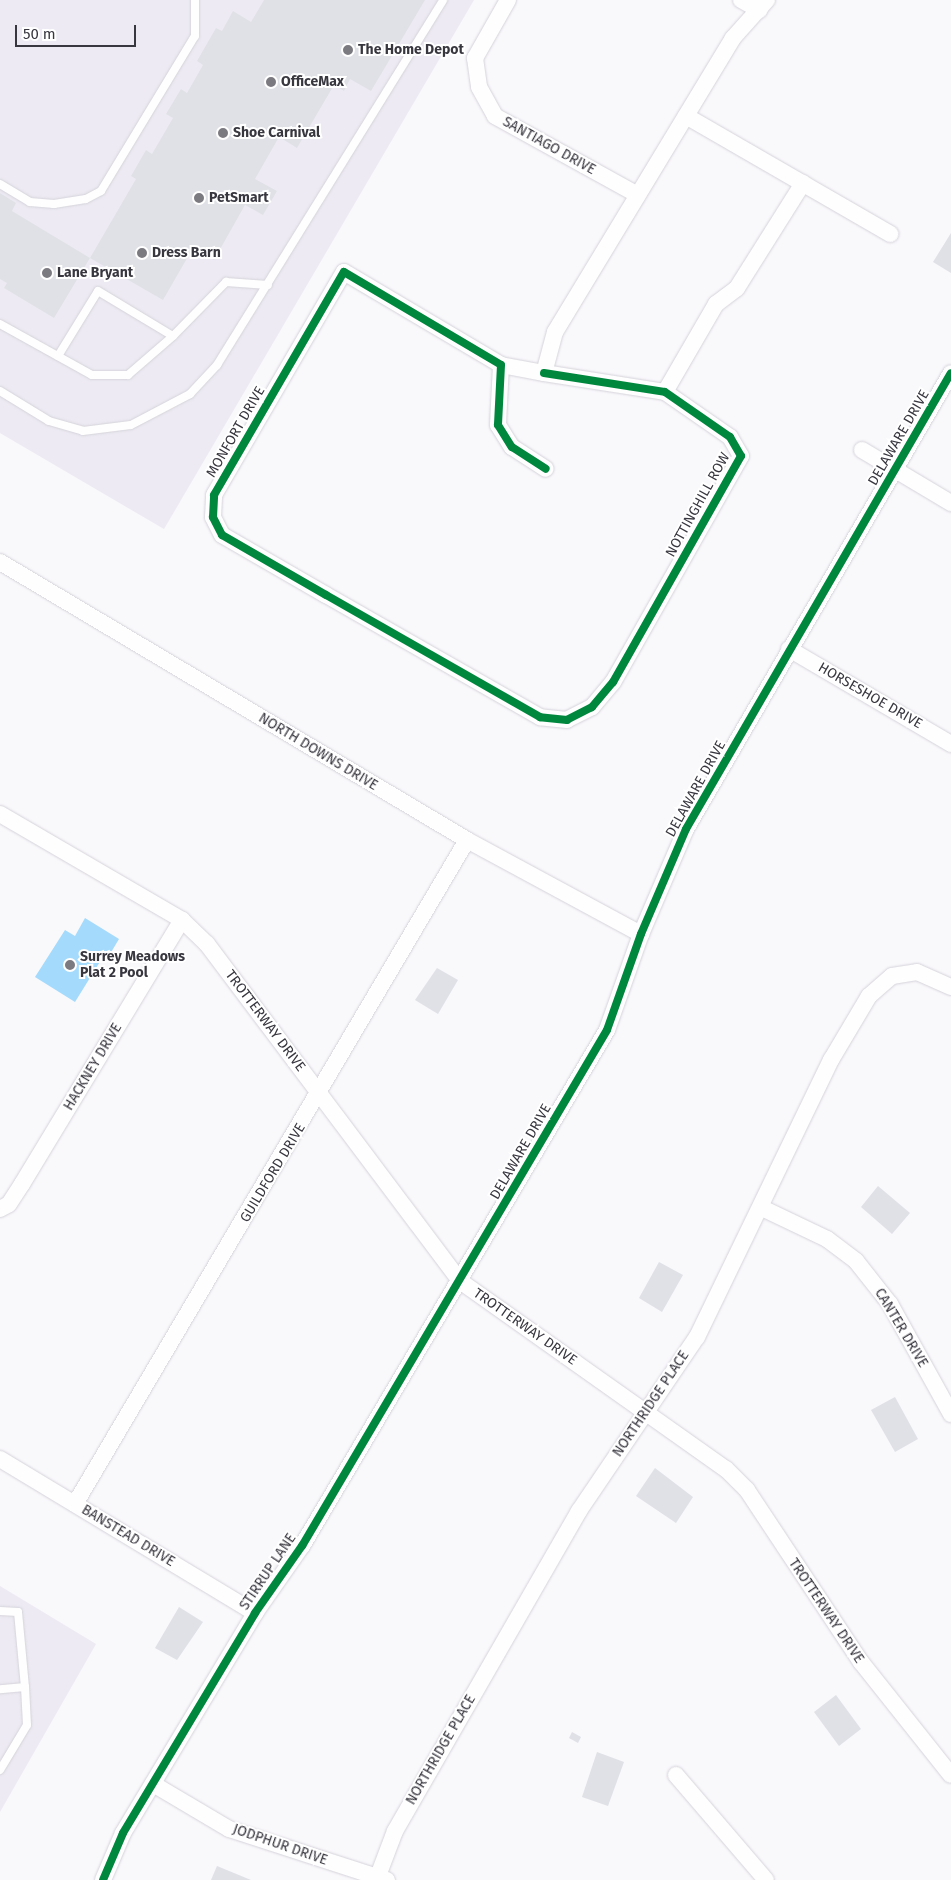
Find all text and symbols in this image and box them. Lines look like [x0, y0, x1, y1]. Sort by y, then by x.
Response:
scale bar [18, 15, 139, 47]
text: 50 m [23, 25, 56, 43]
place label: The Home Depot [358, 42, 464, 58]
marker: The Home Depot [342, 44, 354, 56]
place label: OfficeMax [281, 74, 344, 90]
marker: OfficeMax [265, 76, 277, 88]
street label: SANTIAGO DRIVE [500, 114, 598, 178]
place label: Shoe Carnival [233, 125, 320, 141]
marker: Shoe Carnival [217, 127, 229, 139]
place label: PetSmart [209, 190, 269, 206]
marker: PetSmart [193, 192, 205, 204]
place label: Dress Barn [152, 245, 221, 261]
marker: Dress Barn [136, 247, 148, 259]
place label: Lane Bryant [57, 265, 133, 281]
marker: Lane Bryant [41, 267, 53, 279]
street label: MONFORT DRIVE [203, 383, 269, 481]
street label: DELAWARE DRIVE [865, 387, 933, 489]
street label: NOTTINGHILL ROW [662, 450, 734, 560]
street label: HORSESHOE DRIVE [815, 659, 925, 733]
street label: NORTH DOWNS DRIVE [255, 710, 381, 794]
street label: DELAWARE DRIVE [663, 738, 729, 840]
place label: Surrey Meadows Plat 2 Pool [80, 949, 185, 982]
marker: Surrey Meadows Plat 2 Pool [64, 959, 76, 971]
street label: TROTTERWAY DRIVE [221, 967, 309, 1075]
street label: HACKNEY DRIVE [60, 1020, 126, 1114]
street label: DELAWARE DRIVE [487, 1101, 555, 1203]
street label: GUILDFORD DRIVE [237, 1120, 309, 1226]
street label: TROTTERWAY DRIVE [470, 1285, 580, 1369]
street label: CANTER DRIVE [871, 1285, 931, 1371]
street label: NORTHRIDGE PLACE [609, 1348, 693, 1460]
street label: BANSTEAD DRIVE [78, 1502, 178, 1570]
street label: STIRRUP LANE [236, 1531, 300, 1613]
street label: TROTTERWAY DRIVE [785, 1556, 867, 1666]
street label: NORTHRIDGE PLACE [403, 1692, 479, 1808]
street label: JODPHUR DRIVE [230, 1821, 330, 1869]

